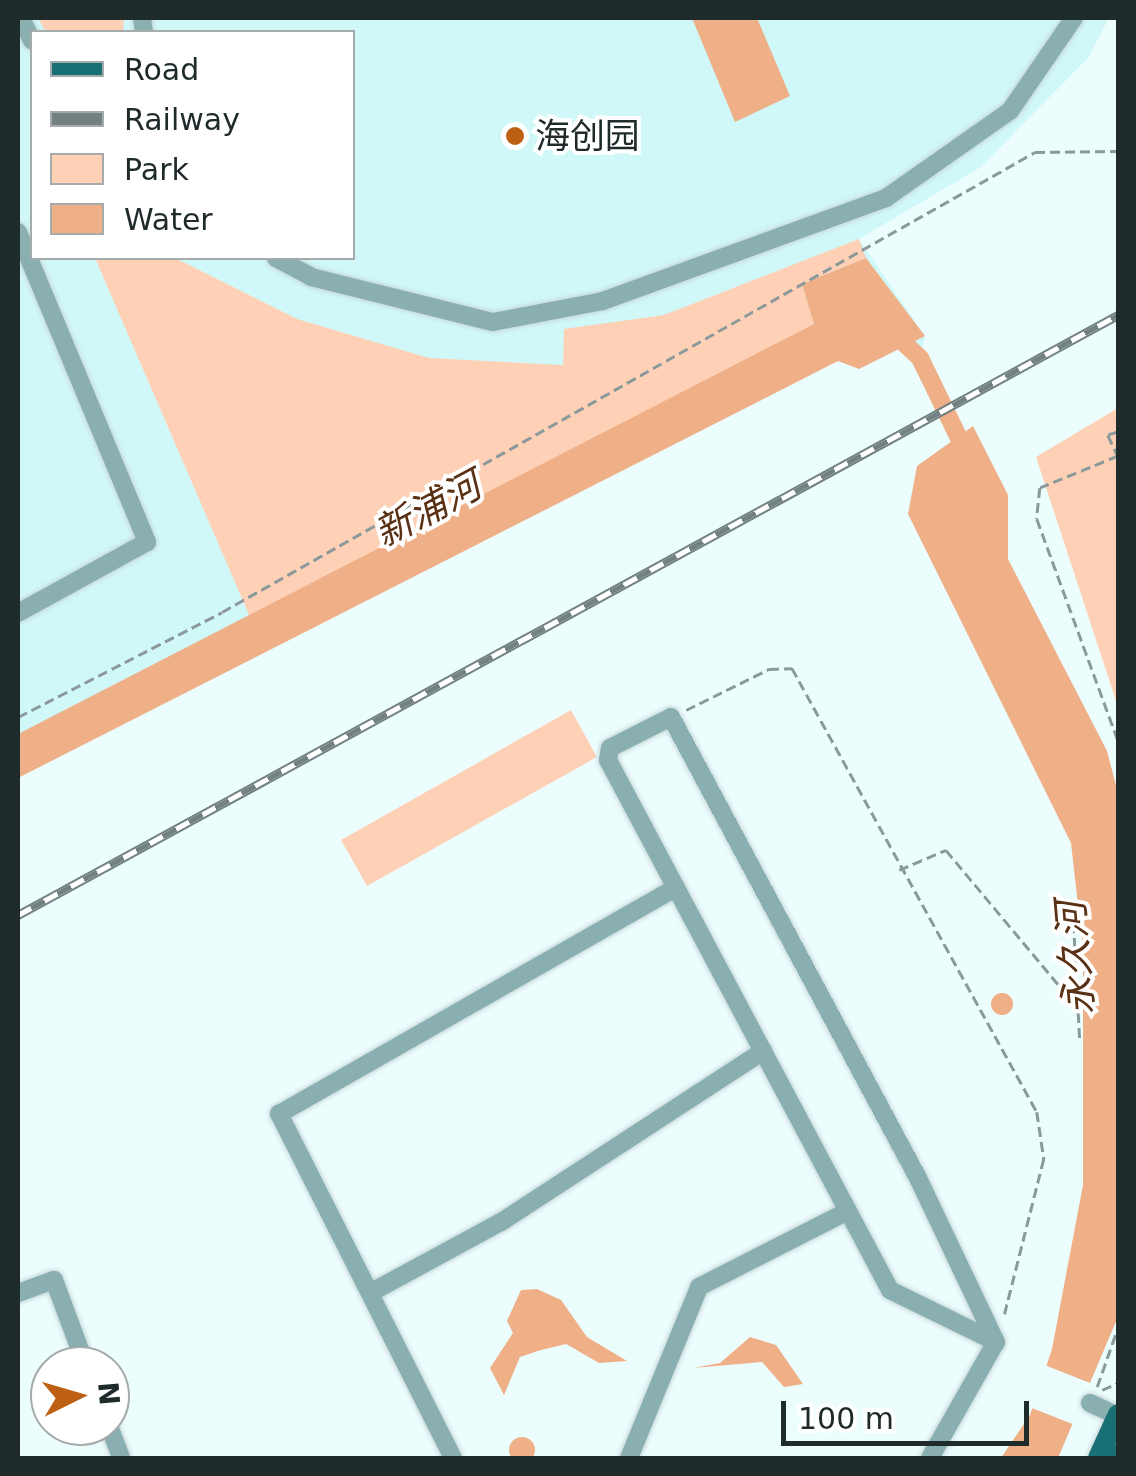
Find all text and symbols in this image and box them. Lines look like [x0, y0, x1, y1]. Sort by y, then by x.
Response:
legend [30, 30, 355, 260]
text: Road [124, 52, 199, 87]
text: Railway [124, 102, 240, 137]
place label: 海创园 [535, 115, 640, 157]
marker: 海创园 [504, 125, 526, 147]
text: Park [124, 152, 189, 187]
text: Water [124, 202, 213, 237]
water label: 新浦河 [367, 463, 489, 557]
water label: 永久河 [1048, 899, 1104, 1017]
north arrow [30, 1346, 130, 1446]
text: N [91, 1380, 126, 1407]
scale bar [786, 1381, 1034, 1443]
text: 100 m [798, 1401, 894, 1436]

